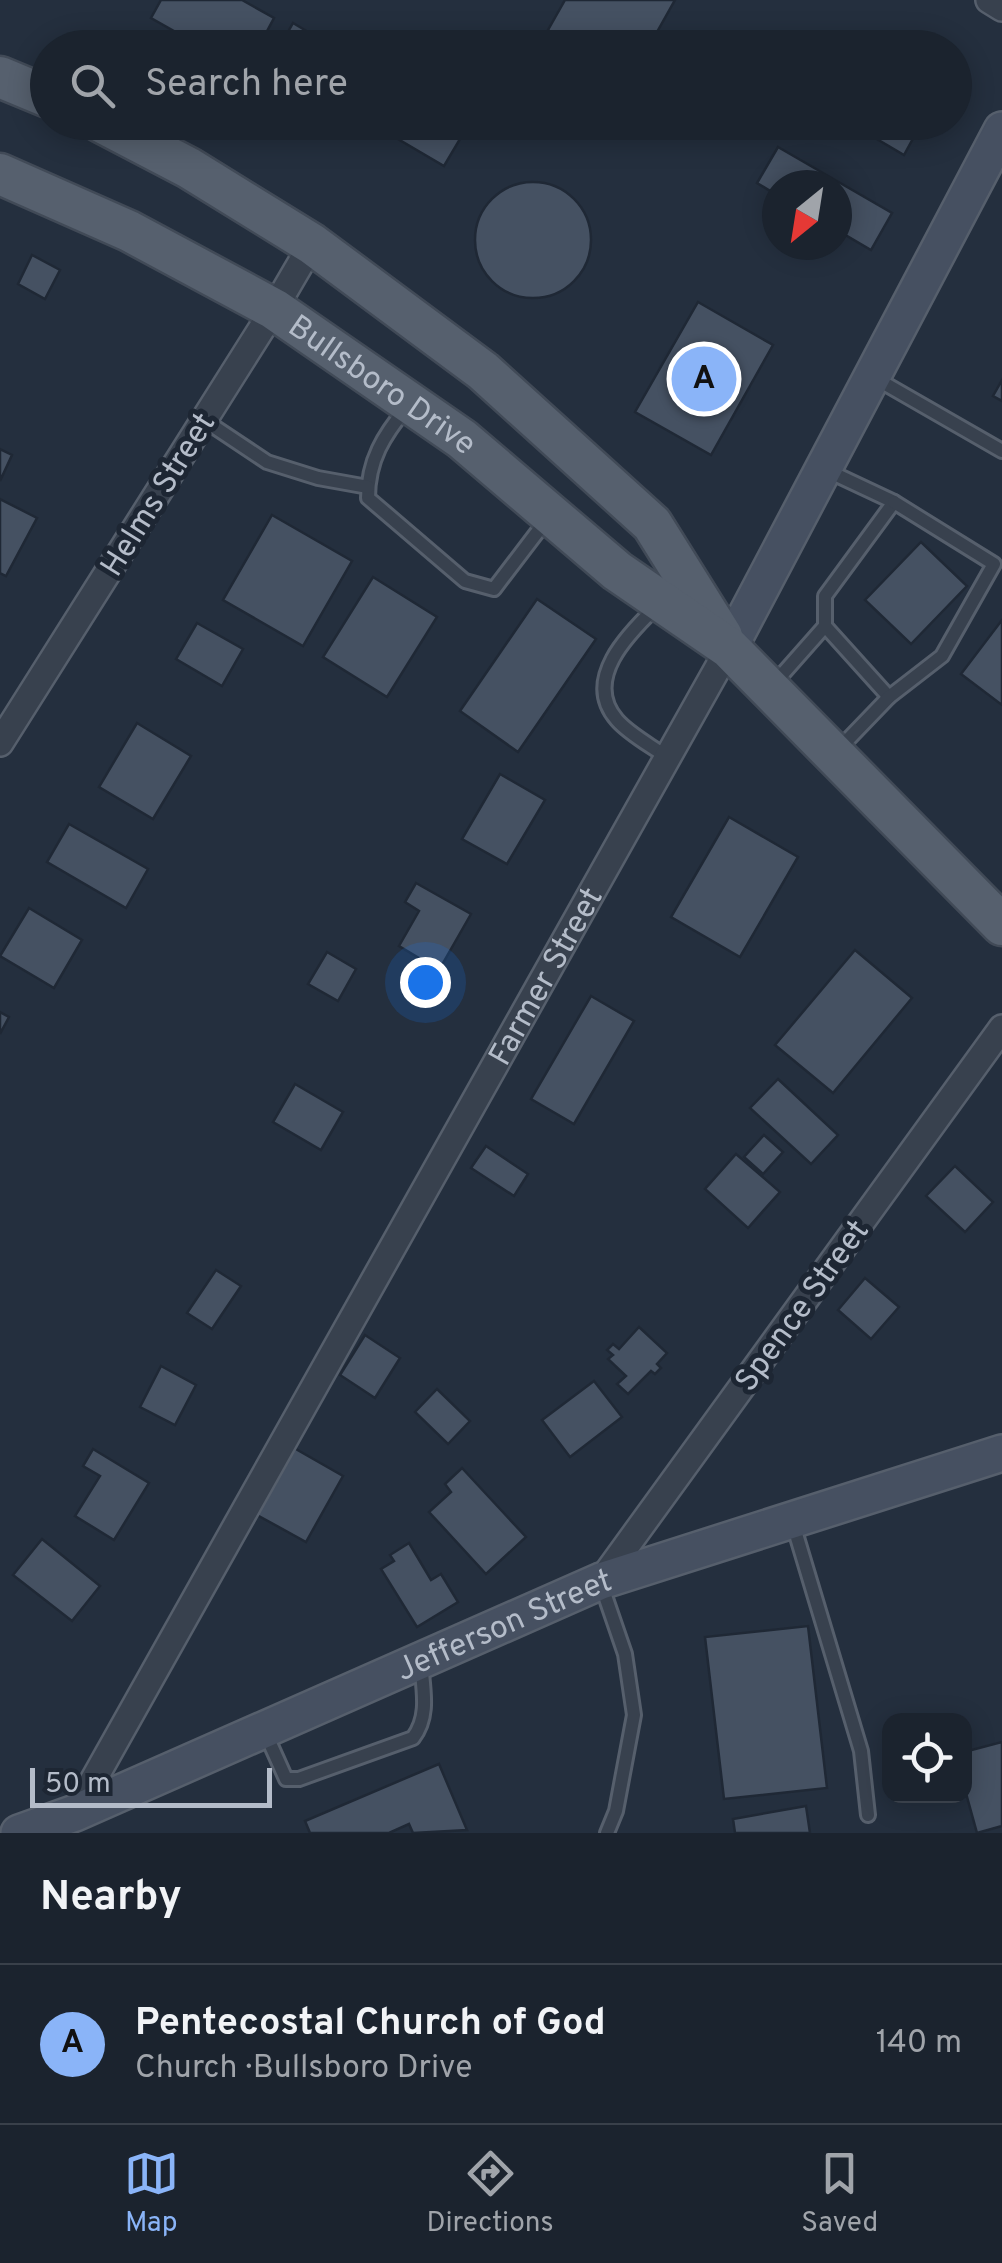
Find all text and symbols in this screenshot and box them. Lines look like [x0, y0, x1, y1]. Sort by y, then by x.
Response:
search box [30, 30, 972, 140]
icon: search [65, 58, 120, 113]
text: Search here [145, 61, 348, 110]
north arrow [762, 170, 852, 260]
street label: Bullsboro Drive [279, 308, 483, 465]
pin: A [672, 342, 736, 416]
street label: Helms Street [93, 406, 226, 585]
street label: Farmer Street [482, 881, 614, 1074]
your location [400, 957, 451, 1008]
street label: Spence Street [728, 1213, 879, 1401]
street label: Jefferson Street [391, 1562, 617, 1692]
map controls [882, 1713, 972, 1803]
button: locate [882, 1713, 972, 1803]
scale bar [30, 1763, 272, 1808]
text: 50 m [45, 1767, 111, 1803]
text: Nearby [40, 1872, 182, 1925]
text: Pentecostal Church of God [135, 2000, 606, 2049]
text: A [61, 2024, 84, 2064]
text: 140 m [876, 2024, 962, 2064]
text: Church · Bullsboro Drive [135, 2049, 472, 2089]
tab: Map [124, 2146, 179, 2242]
tab: Directions [426, 2146, 554, 2242]
tab: Saved [801, 2146, 878, 2242]

